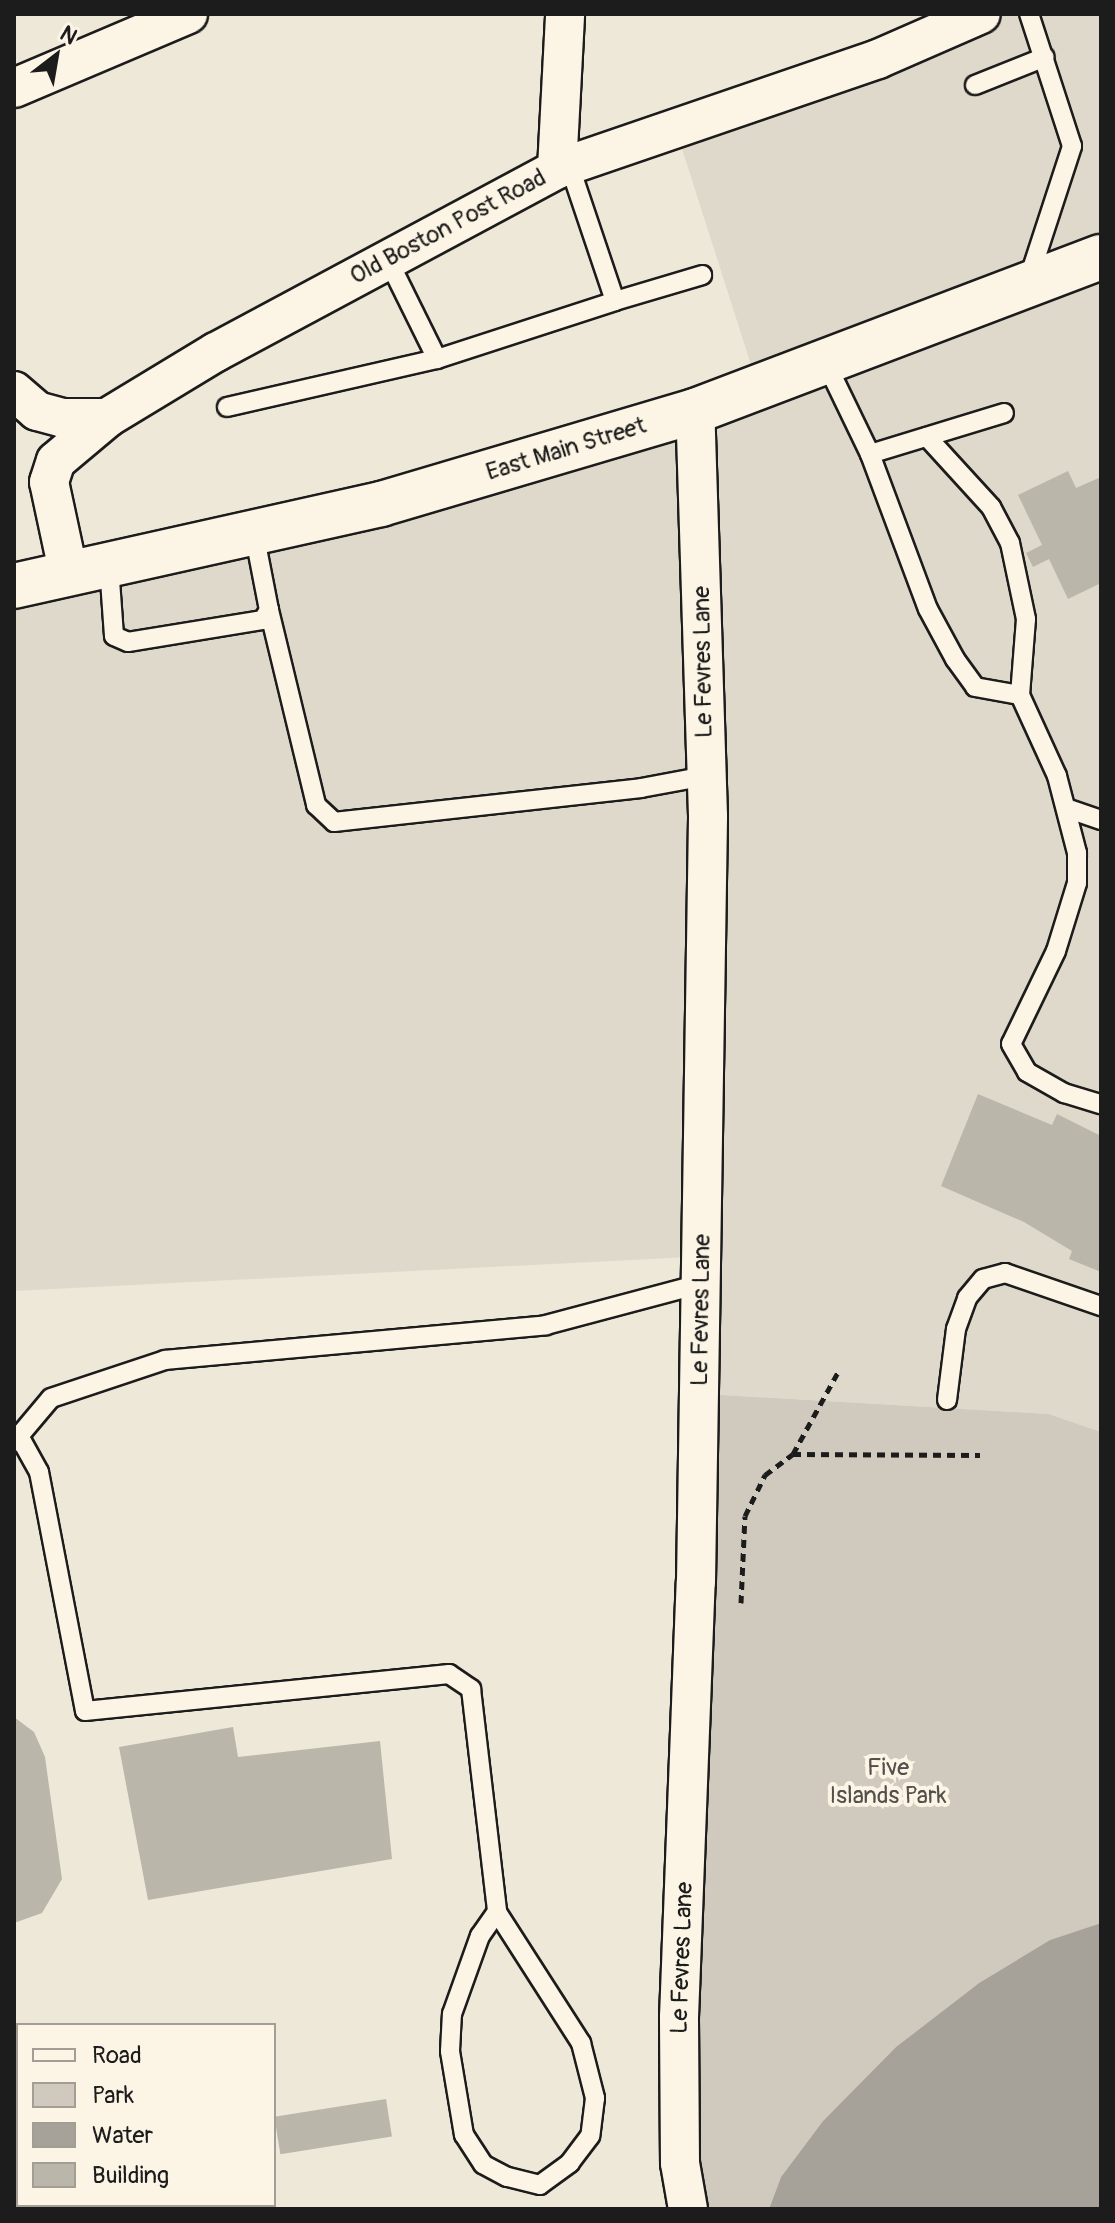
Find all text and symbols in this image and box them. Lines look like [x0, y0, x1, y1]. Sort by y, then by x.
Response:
north arrow [16, 16, 96, 96]
text: N [55, 20, 82, 51]
street label: Old Boston Post Road [345, 163, 551, 291]
street label: East Main Street [483, 411, 649, 487]
street label: Le Fevres Lane [687, 586, 719, 738]
street label: Le Fevres Lane [685, 1234, 717, 1386]
park label: Five Islands Park [830, 1754, 946, 1810]
street label: Le Fevres Lane [665, 1881, 699, 2035]
legend [16, 2023, 276, 2207]
text: Road [92, 2041, 142, 2070]
text: Park [92, 2081, 134, 2110]
text: Water [92, 2121, 153, 2150]
text: Building [92, 2161, 169, 2190]

